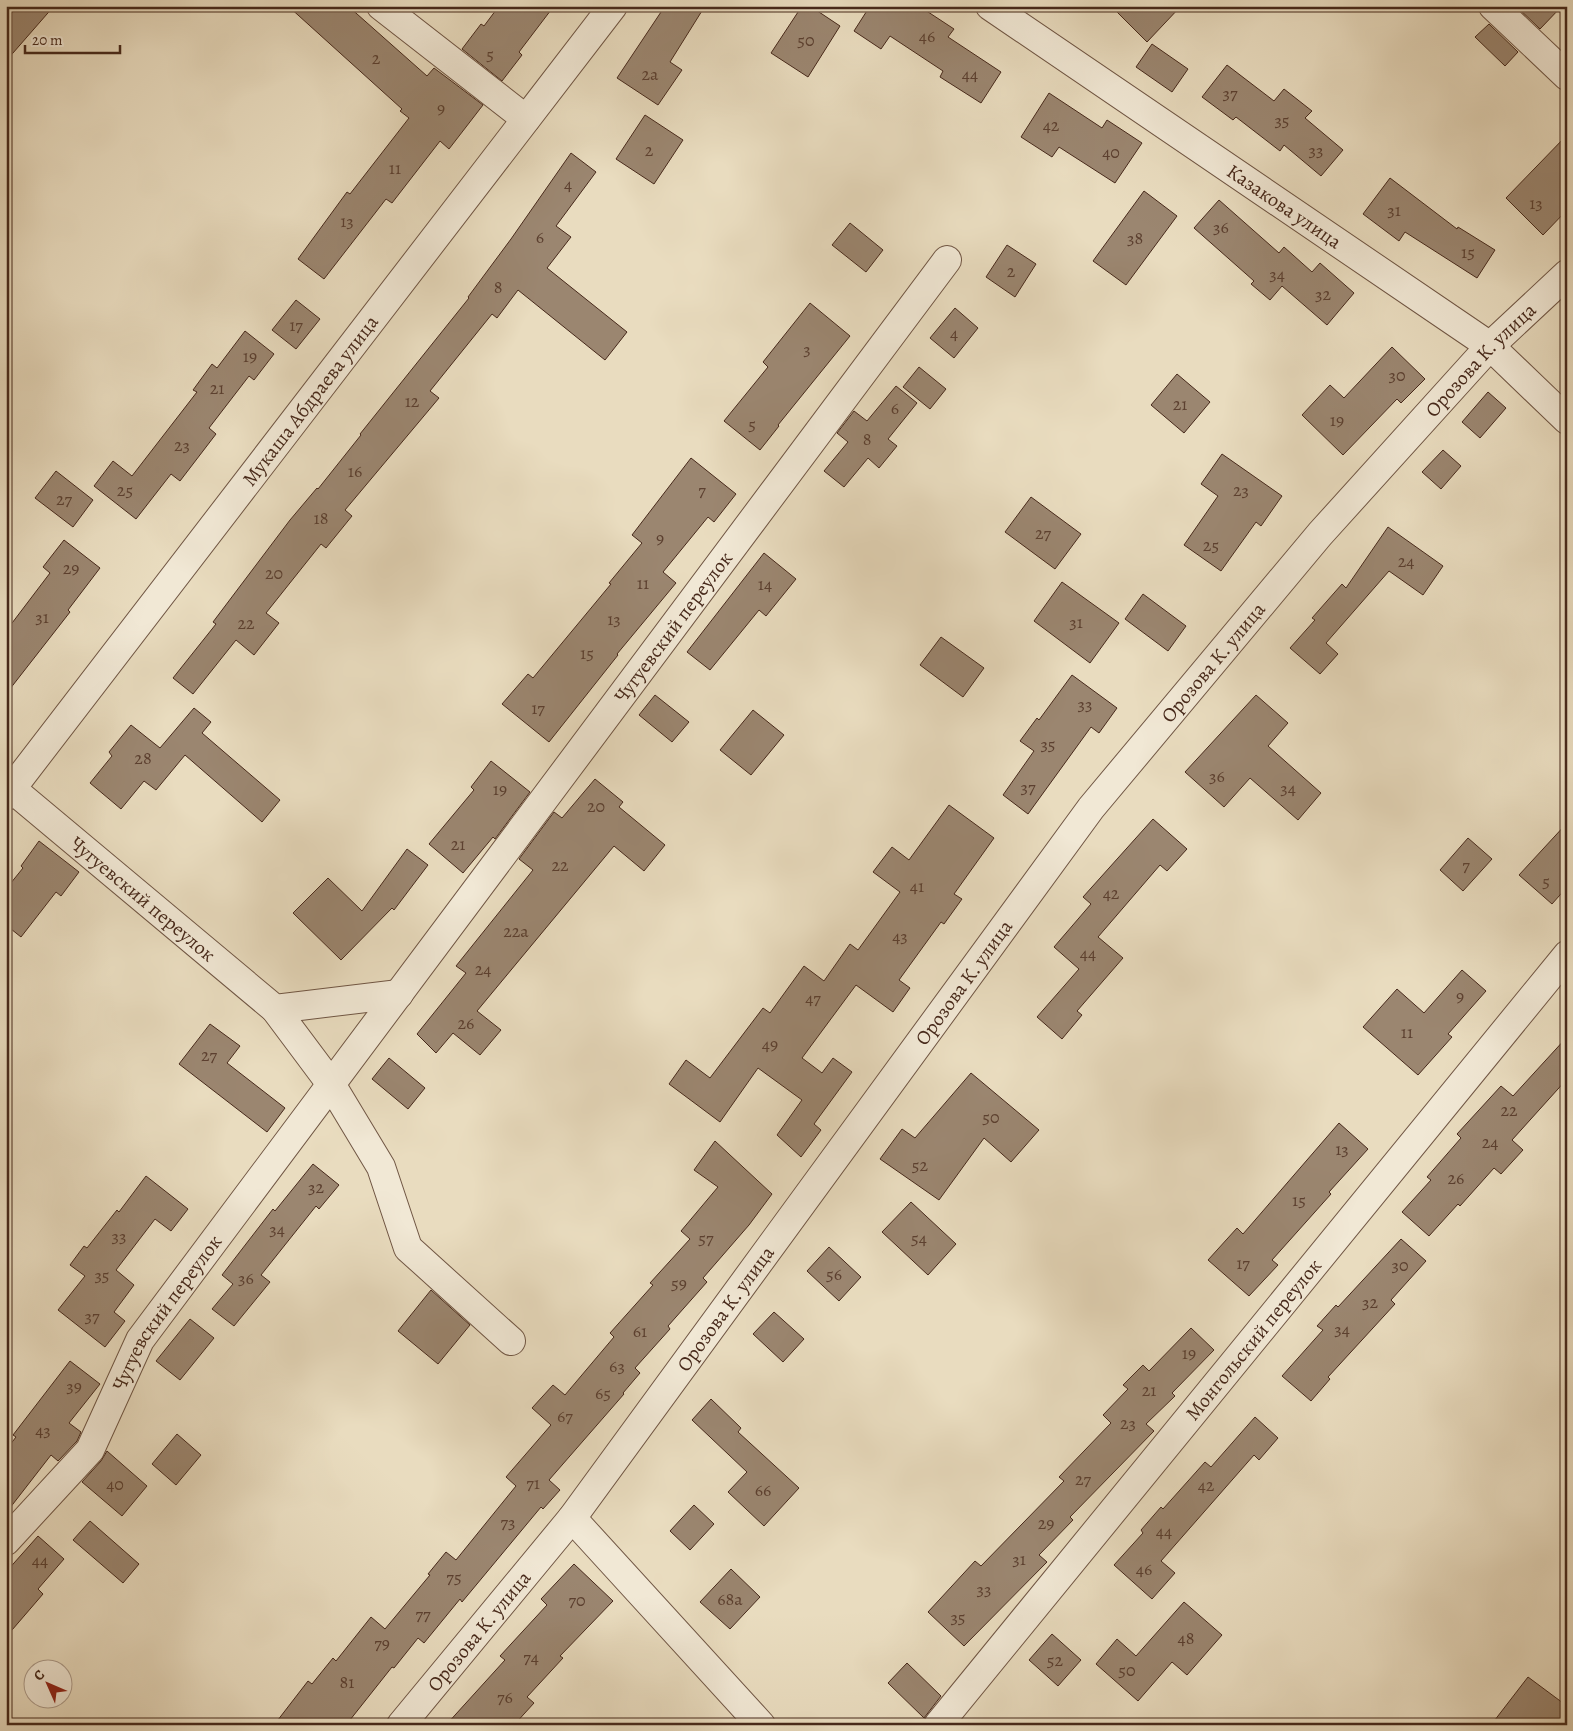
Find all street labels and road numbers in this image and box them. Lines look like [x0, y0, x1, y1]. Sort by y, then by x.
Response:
street label: Казакова улица [1221, 158, 1348, 256]
street label: Орозова К. улица [1419, 296, 1543, 423]
street label: Мукаша Абдраева улица [236, 309, 385, 492]
street label: Чугуевский переулок [608, 546, 739, 708]
street label: Орозова К. улица [1155, 596, 1272, 729]
street label: Чугуевский переулок [64, 830, 221, 968]
street label: Орозова К. улица [909, 914, 1019, 1051]
street label: Чугуевский переулок [106, 1229, 228, 1395]
street label: Орозова К. улица [671, 1240, 781, 1377]
street label: Монгольский переулок [1179, 1253, 1328, 1426]
street label: Орозова К. улица [421, 1564, 538, 1697]

